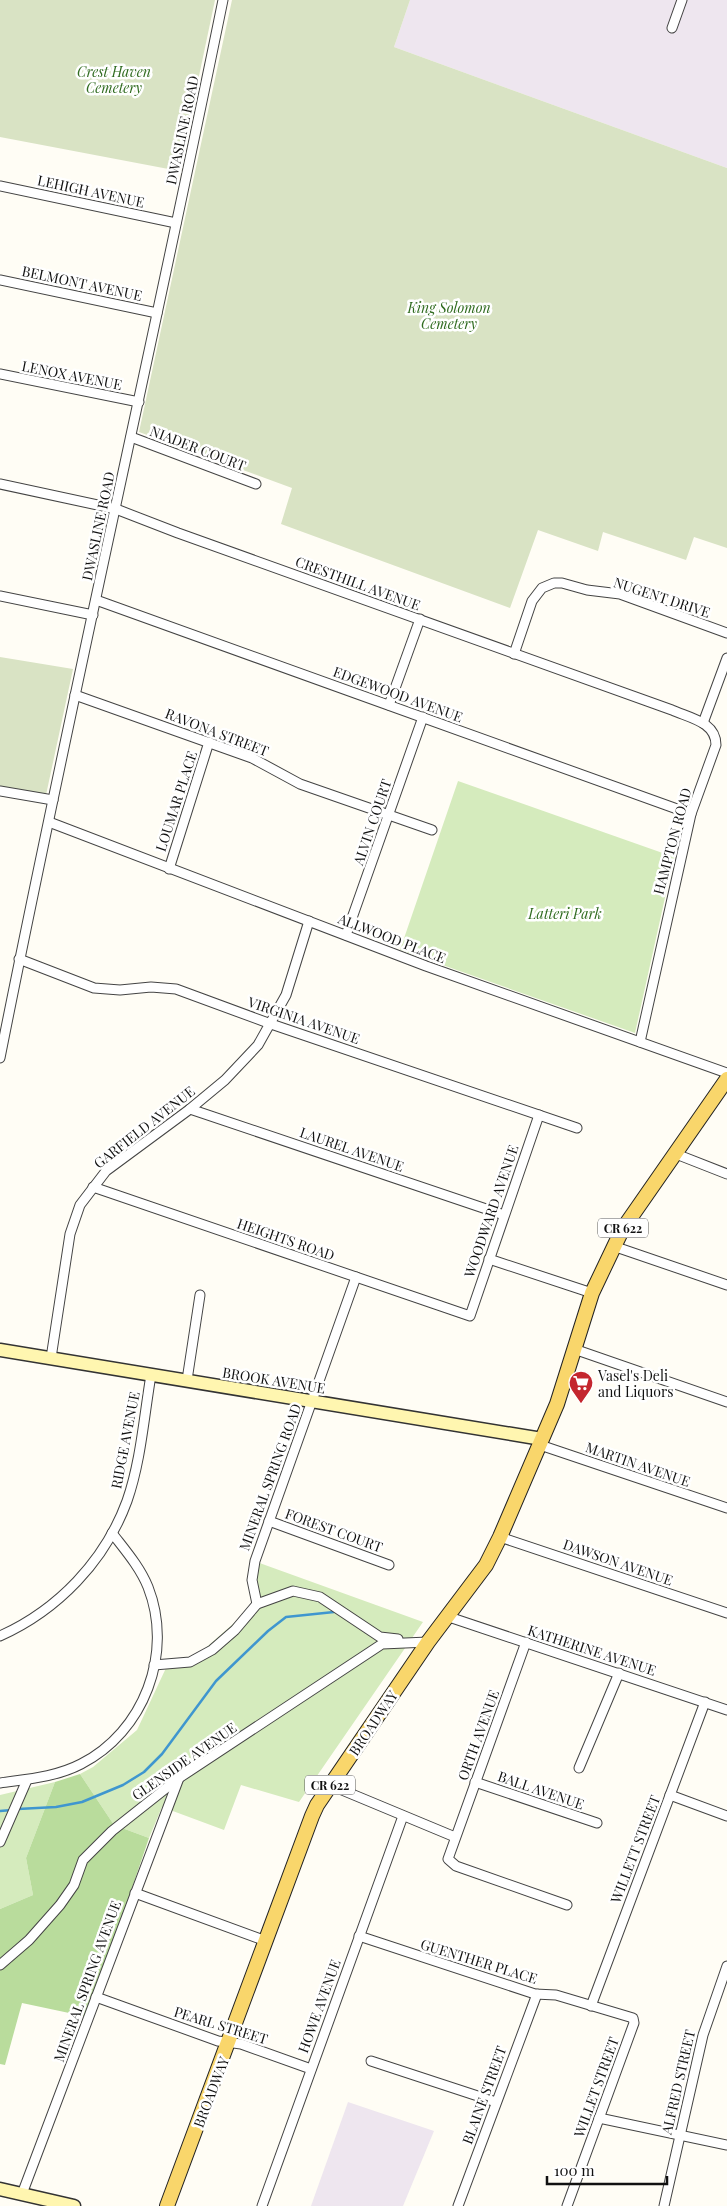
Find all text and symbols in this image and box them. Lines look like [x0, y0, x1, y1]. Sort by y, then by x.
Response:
park label: Crest Haven Cemetery [77, 62, 151, 97]
street label: DWASLINE ROAD [161, 74, 203, 186]
street label: LEHIGH AVENUE [36, 170, 146, 212]
street label: BELMONT AVENUE [20, 261, 144, 305]
park label: King Solomon Cemetery [406, 298, 491, 333]
street label: LENOX AVENUE [20, 356, 124, 394]
street label: NIADER COURT [147, 421, 249, 475]
street label: DWASLINE ROAD [77, 470, 119, 582]
street label: CRESTHILL AVENUE [293, 552, 423, 614]
street label: NUGENT DRIVE [611, 572, 713, 622]
street label: EDGEWOOD AVENUE [331, 662, 465, 726]
street label: RAVONA STREET [163, 704, 272, 761]
street label: LOUMAR PLACE [151, 748, 201, 854]
street label: ALVIN COURT [348, 776, 396, 868]
street label: HAMPTON ROAD [649, 786, 695, 896]
park label: Latteri Park [527, 904, 602, 923]
street label: ALLWOOD PLACE [335, 908, 449, 967]
street label: VIRGINIA AVENUE [245, 992, 362, 1048]
street label: GARFIELD AVENUE [89, 1082, 199, 1172]
street label: LAUREL AVENUE [297, 1122, 407, 1176]
street label: WOODWARD AVENUE [459, 1142, 523, 1281]
street label: HEIGHTS ROAD [235, 1213, 337, 1265]
road number: CR 622 [598, 1218, 648, 1238]
street label: BROOK AVENUE [221, 1362, 327, 1398]
place label: Vasel's Deli and Liquors [597, 1366, 673, 1401]
supermarket icon: Vasel's Deli and Liquors [568, 1370, 594, 1404]
street label: RIDGE AVENUE [106, 1390, 144, 1490]
street label: MINERAL SPRING ROAD [235, 1401, 305, 1553]
street label: MARTIN AVENUE [583, 1437, 693, 1491]
street label: FOREST COURT [283, 1504, 386, 1557]
street label: DAWSON AVENUE [561, 1534, 675, 1590]
street label: KATHERINE AVENUE [525, 1620, 659, 1680]
street label: BROADWAY [344, 1686, 402, 1759]
street label: ORTH AVENUE [453, 1687, 503, 1783]
street label: GLENSIDE AVENUE [128, 1718, 240, 1804]
street label: BALL AVENUE [495, 1766, 587, 1814]
road number: CR 622 [305, 1776, 355, 1794]
street label: WILLETT STREET [605, 1792, 664, 1907]
street label: MINERAL SPRING AVENUE [49, 1898, 125, 2064]
street label: GUENTHER PLACE [418, 1934, 540, 1988]
street label: HOWE AVENUE [293, 1957, 345, 2055]
street label: PEARL STREET [172, 2002, 271, 2048]
street label: ALFRED STREET [656, 2027, 699, 2137]
street label: WILLET STREET [569, 2034, 623, 2141]
street label: BLAINE STREET [457, 2043, 511, 2147]
street label: BROADWAY [189, 2053, 233, 2130]
scale bar [547, 2154, 667, 2186]
text: 100 m [554, 2160, 595, 2180]

